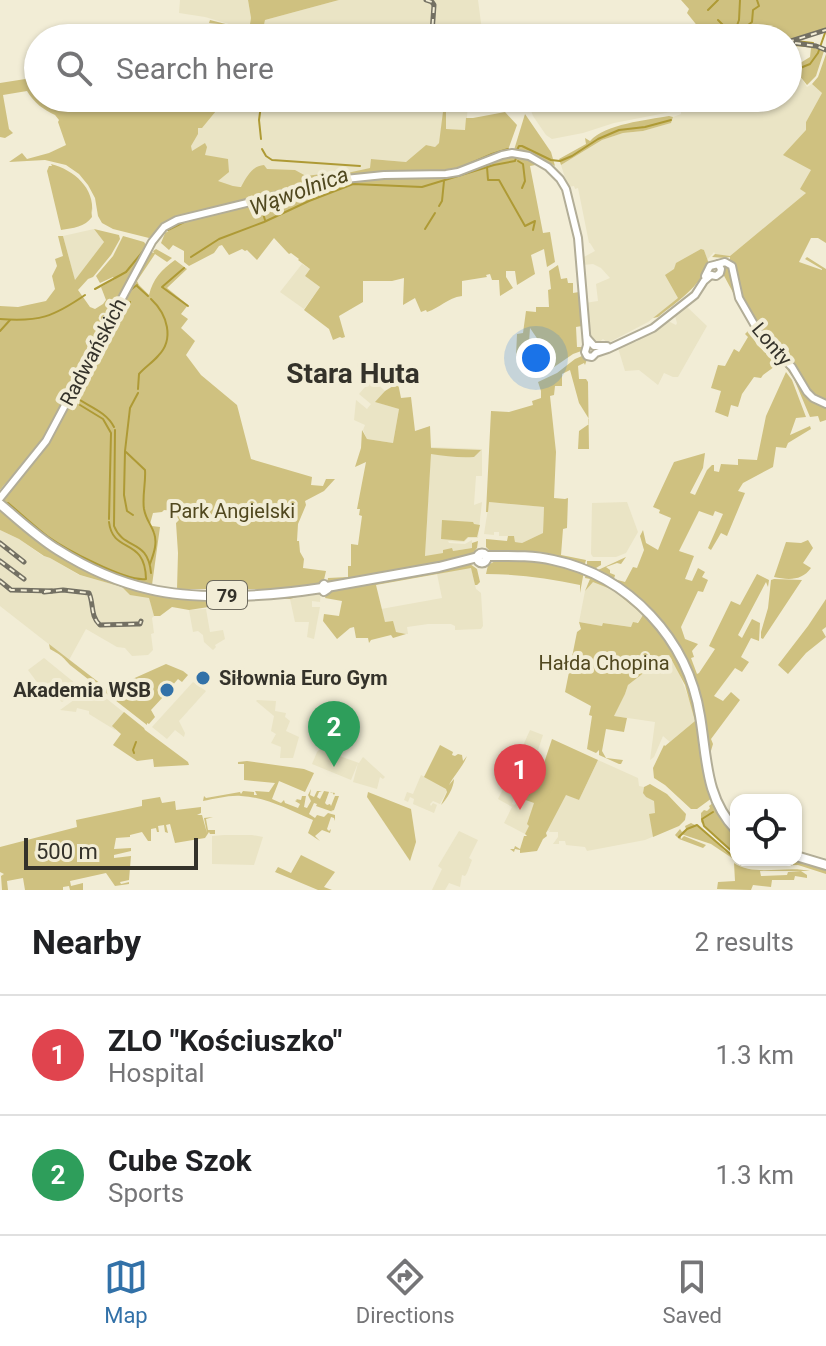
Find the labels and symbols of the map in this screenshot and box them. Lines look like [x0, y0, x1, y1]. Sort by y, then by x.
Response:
water label: Wąwolnica [246, 162, 352, 220]
street label: Radwańskich [55, 294, 131, 410]
street label: Lonty [747, 317, 797, 371]
your location [516, 338, 556, 378]
district label: Stara Huta [286, 357, 420, 390]
park label: Park Angielski [169, 499, 295, 523]
road number: 79 [207, 581, 247, 609]
park label: Hałda Chopina [538, 651, 670, 675]
place label: Siłownia Euro Gym [219, 666, 388, 690]
marker: Siłownia Euro Gym [194, 669, 212, 687]
place label: Akademia WSB [13, 678, 151, 702]
marker: Akademia WSB [158, 681, 176, 699]
pin: 2 [308, 701, 360, 767]
pin: 1 [494, 744, 546, 810]
scale bar [24, 834, 198, 870]

